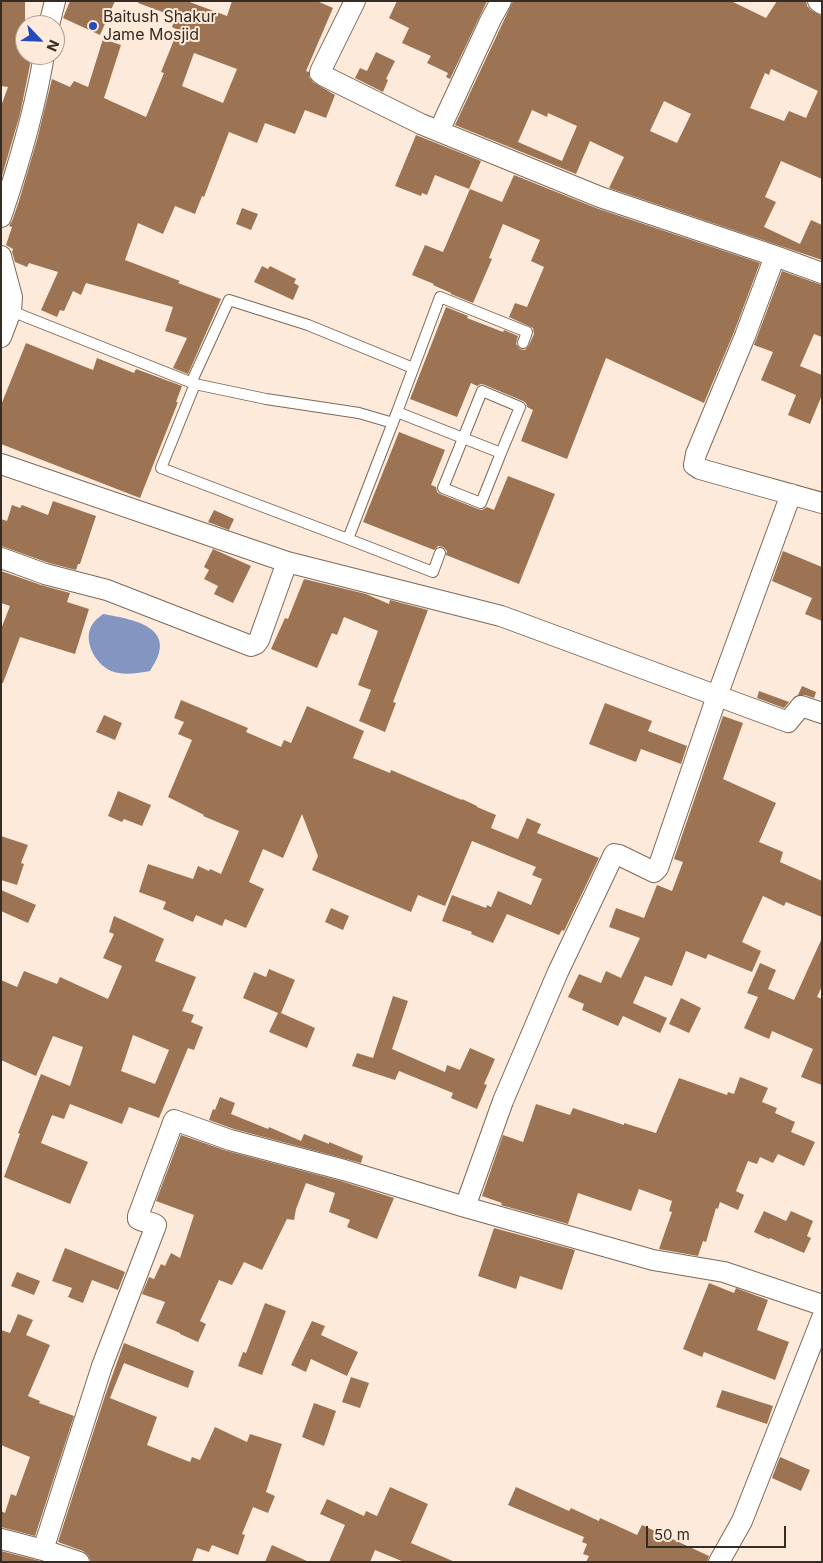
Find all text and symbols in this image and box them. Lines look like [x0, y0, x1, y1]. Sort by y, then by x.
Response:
place label: Baitush Shakur Jame Mosjid [103, 7, 216, 45]
north arrow [15, 15, 65, 65]
marker: Baitush Shakur Jame Mosjid [87, 20, 99, 32]
text: N [43, 38, 63, 54]
scale bar [648, 1516, 788, 1548]
text: 50 m [654, 1525, 690, 1544]

